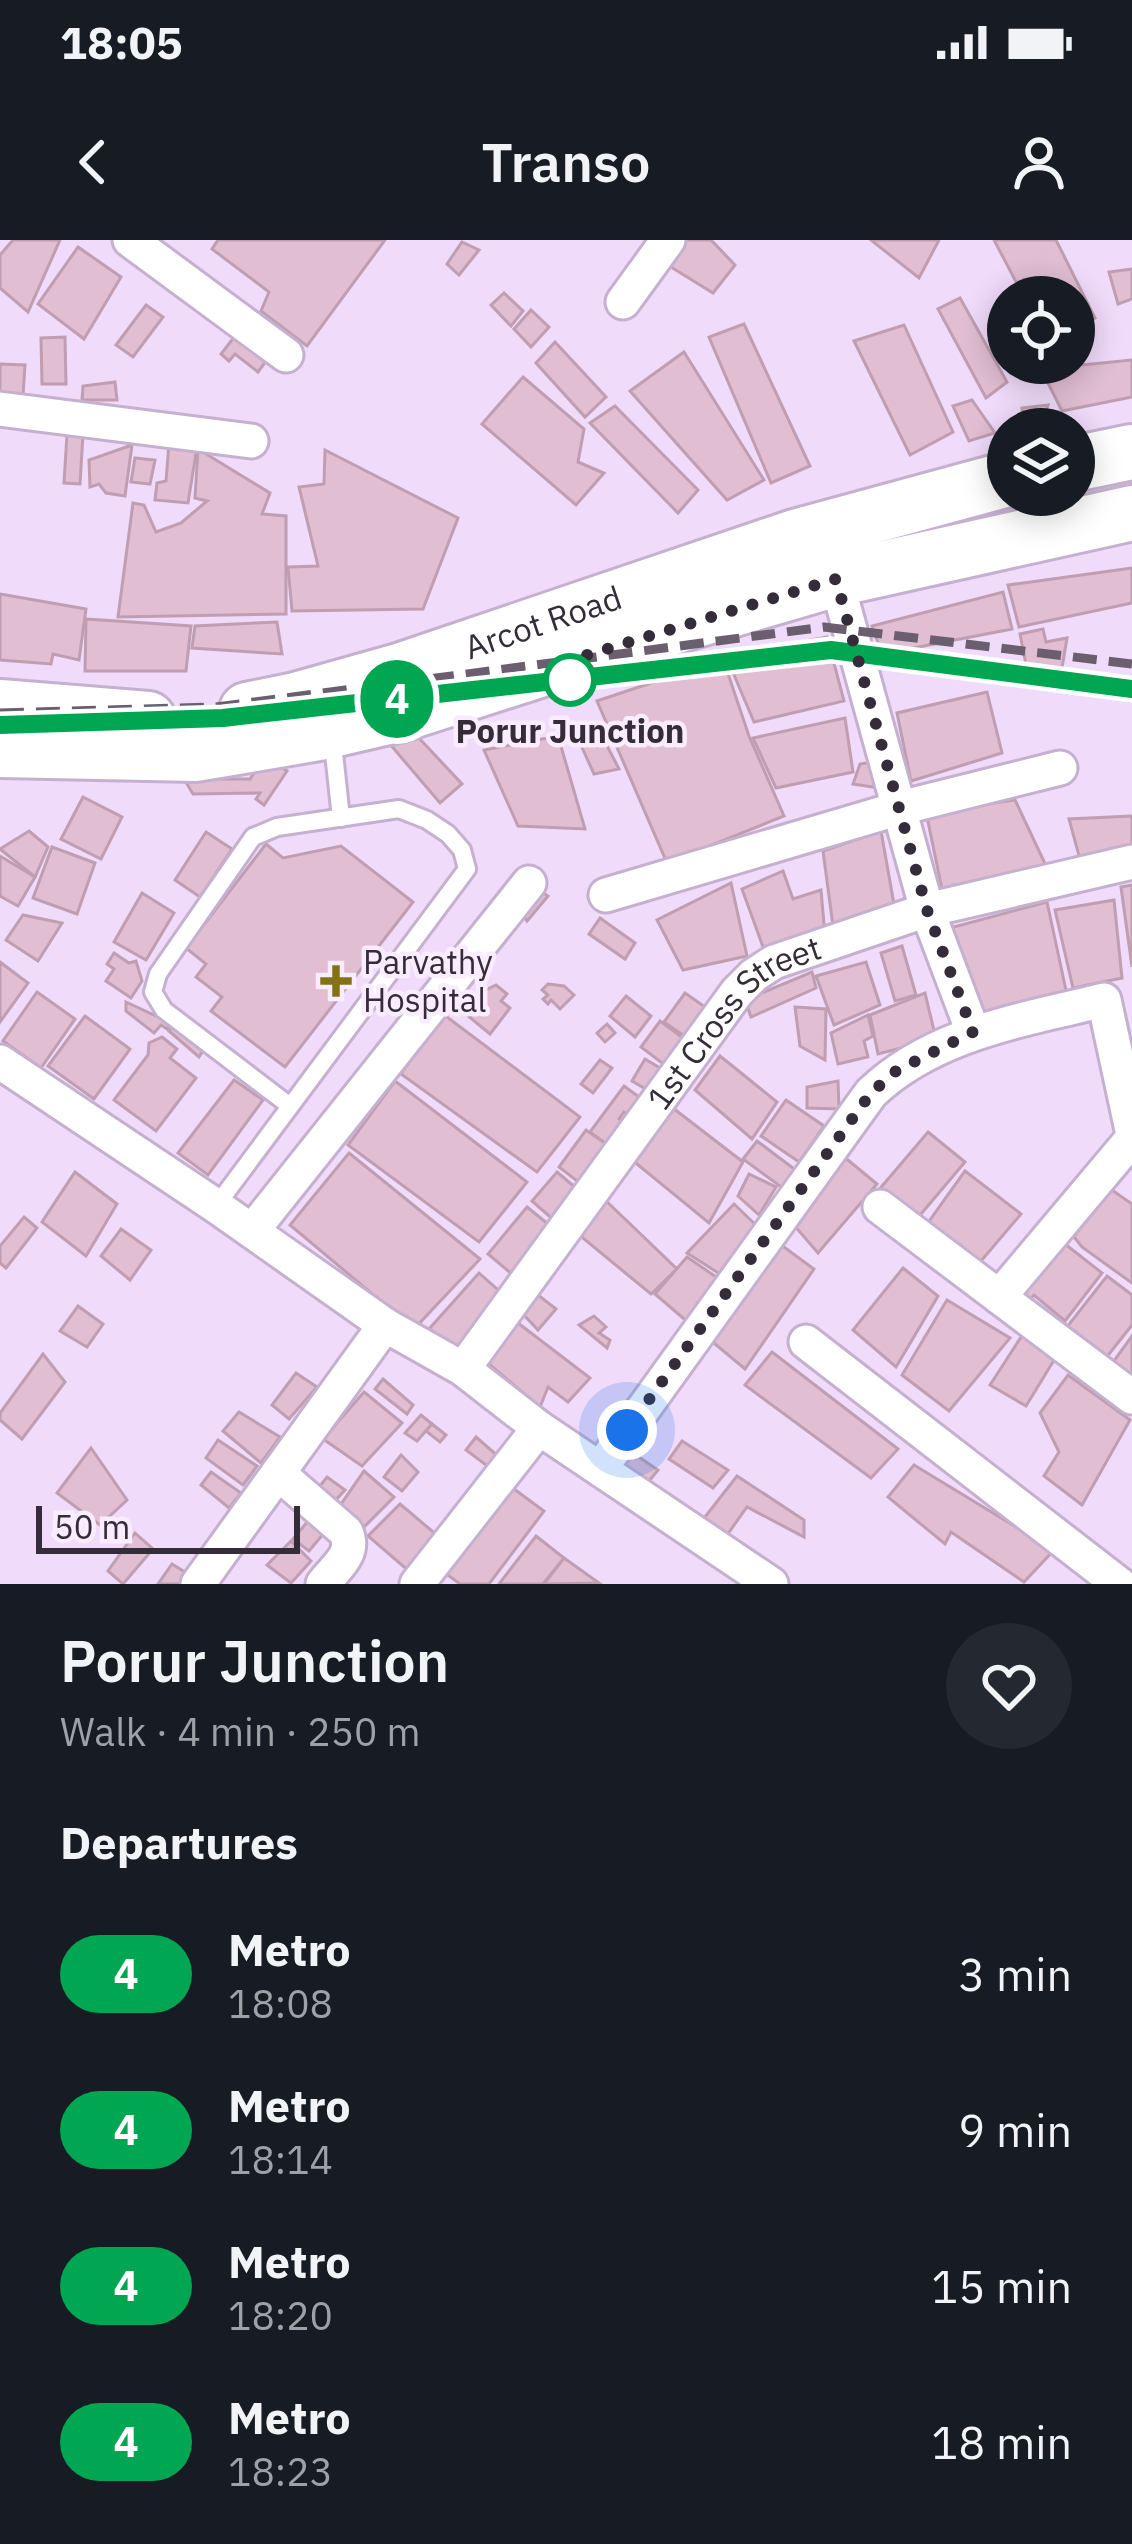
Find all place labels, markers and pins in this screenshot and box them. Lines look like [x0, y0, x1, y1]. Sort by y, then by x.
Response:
marker: Porur Junction [545, 655, 595, 705]
place label: Porur Junction [456, 709, 684, 752]
place label: Parvathy Hospital [363, 940, 493, 1021]
marker: Parvathy Hospital [320, 965, 352, 997]

